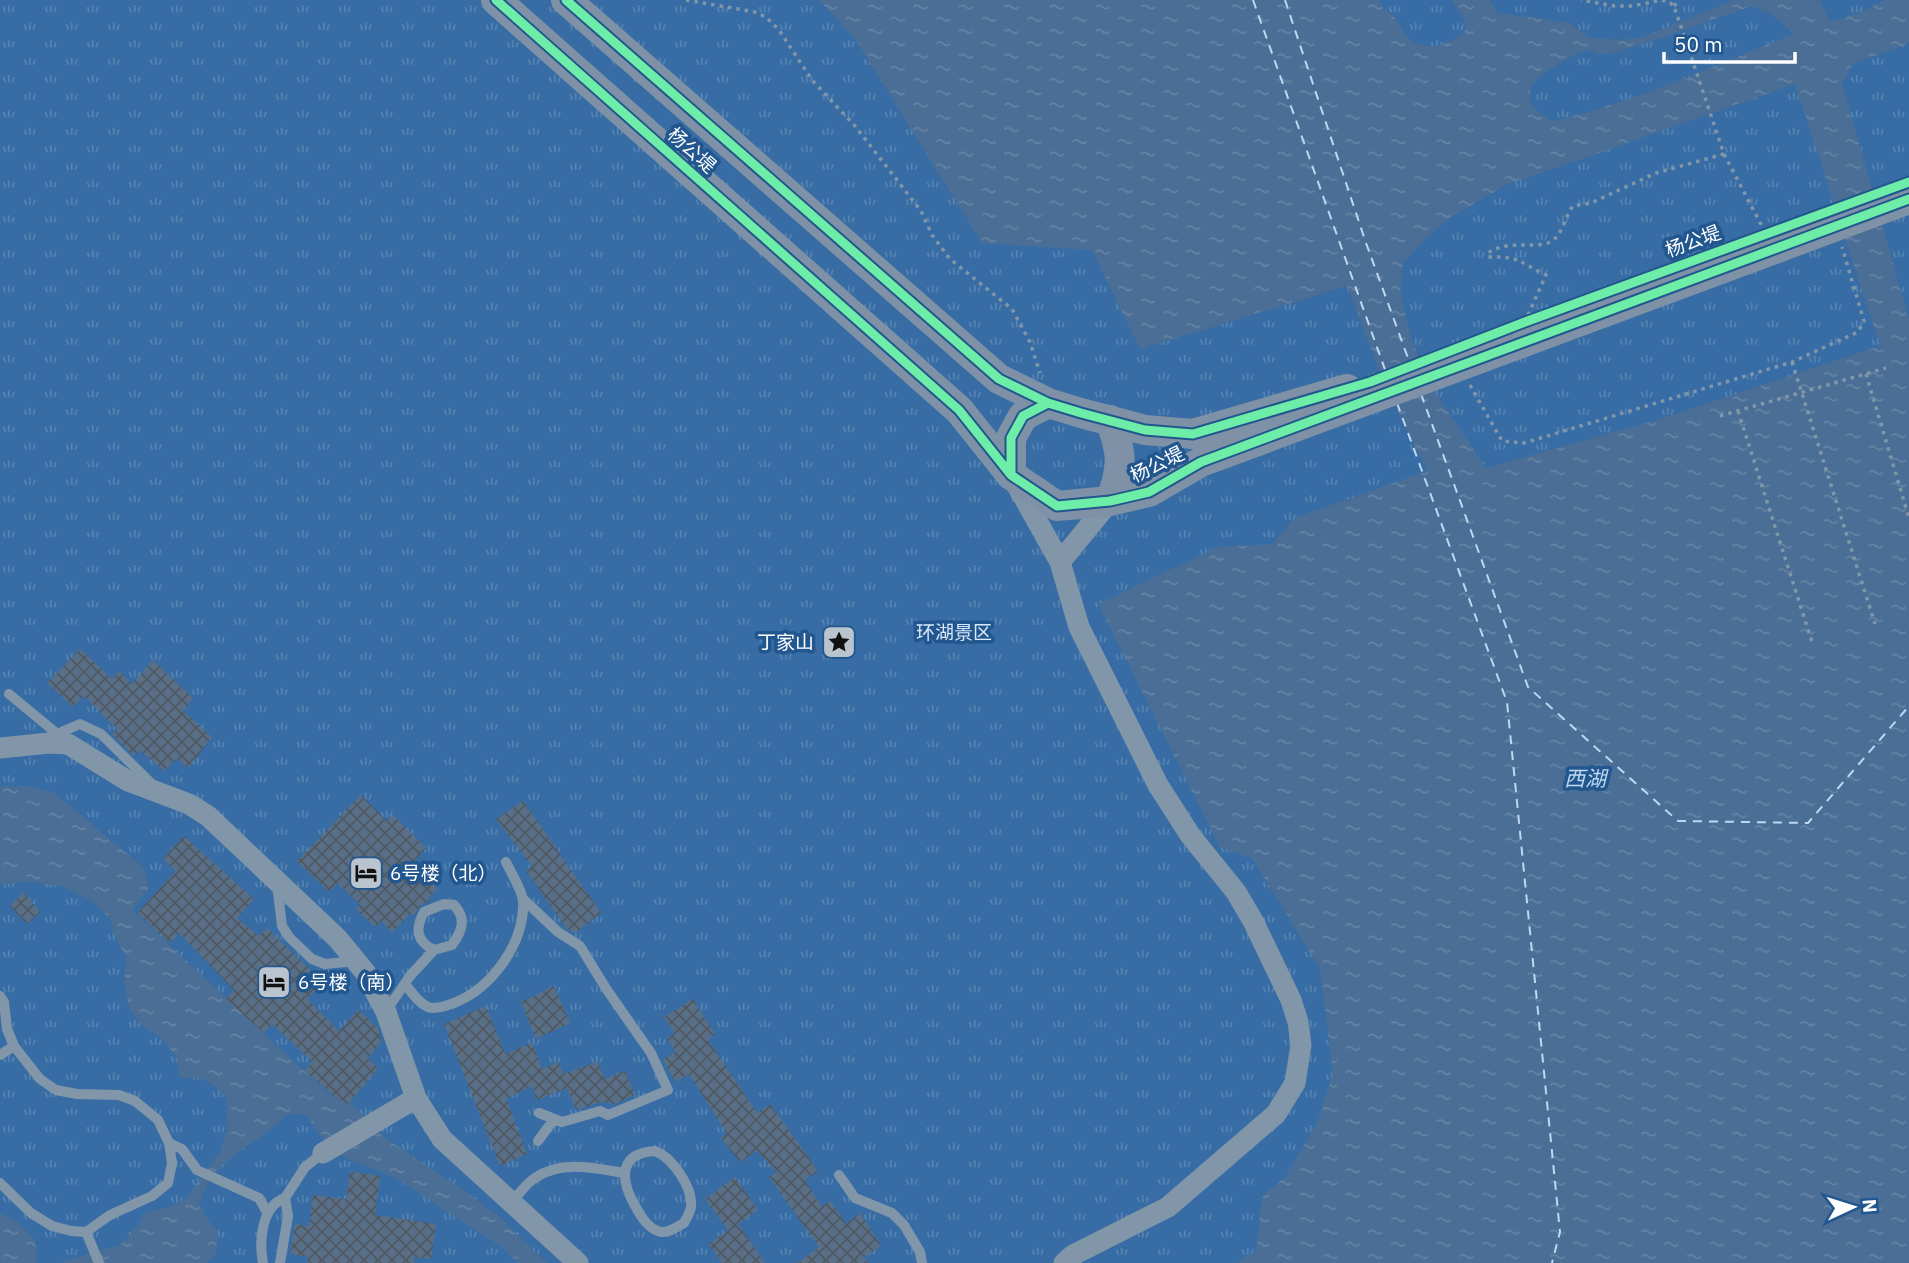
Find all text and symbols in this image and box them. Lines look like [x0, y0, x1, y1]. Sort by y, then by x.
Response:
scale bar [1664, 21, 1795, 65]
text: 50 m [1674, 30, 1723, 58]
street label: 杨公堤 [663, 122, 721, 178]
street label: 杨公堤 [1662, 220, 1724, 262]
street label: 杨公堤 [1126, 441, 1188, 487]
park label: 环湖景区 [916, 620, 992, 644]
place icon: 丁家山 [820, 623, 858, 661]
place label: 丁家山 [757, 630, 814, 654]
water label: 西湖 [1564, 764, 1609, 792]
hotel icon: 6号楼（北） [347, 854, 385, 892]
place label: 6号楼（北） [390, 861, 496, 885]
hotel icon: 6号楼（南） [255, 963, 293, 1001]
place label: 6号楼（南） [298, 970, 404, 994]
north arrow [1818, 1172, 1888, 1242]
text: N [1858, 1198, 1882, 1214]

